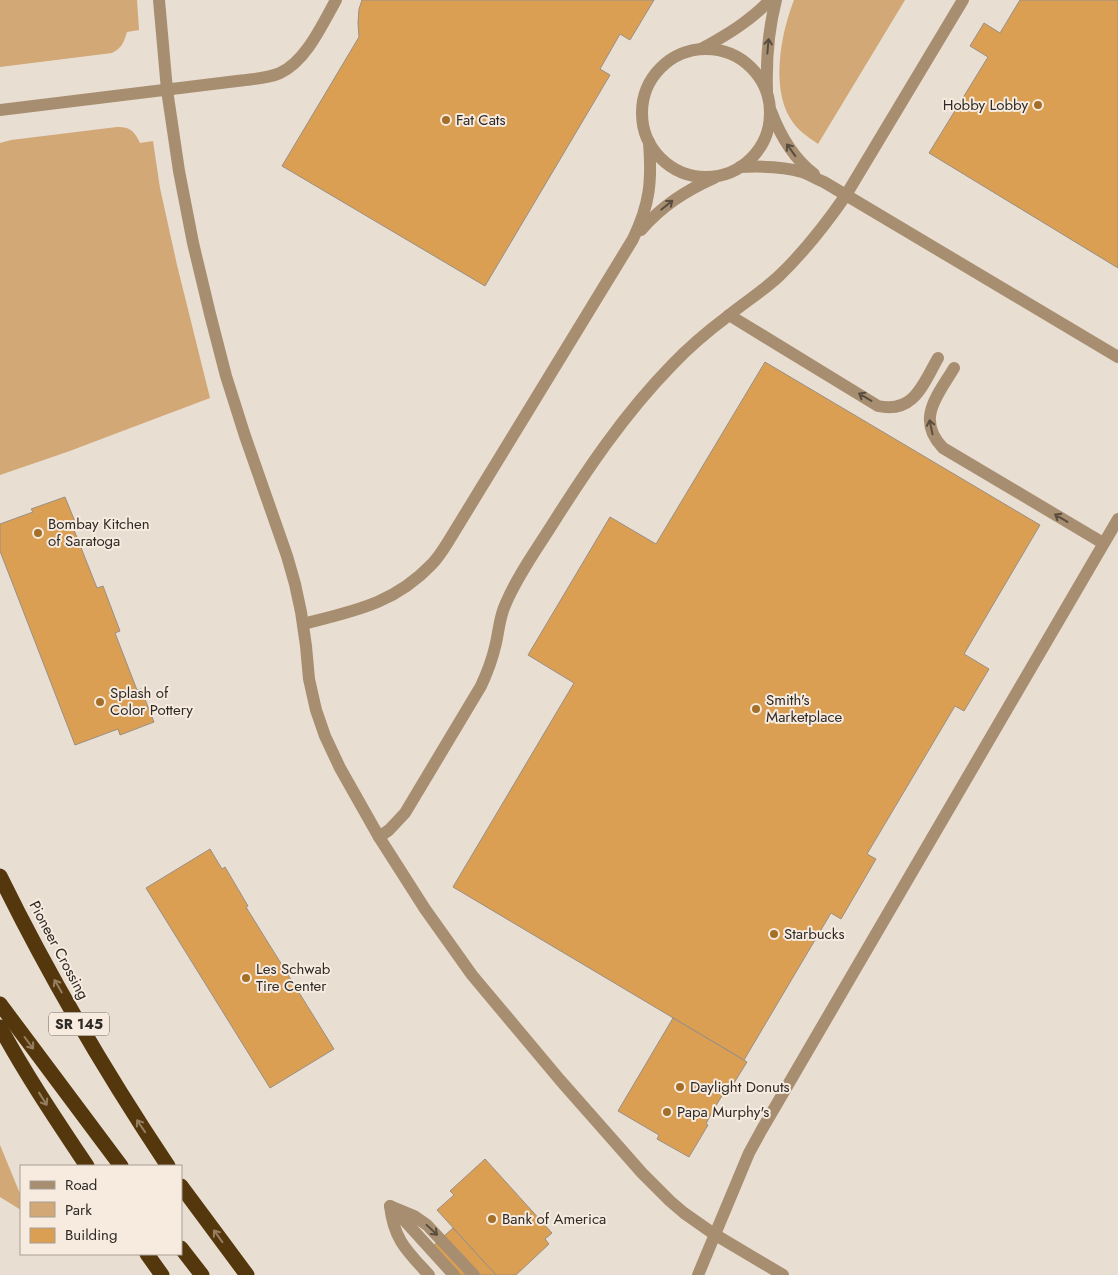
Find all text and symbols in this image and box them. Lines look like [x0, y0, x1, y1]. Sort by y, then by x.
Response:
one-way arrow [763, 38, 772, 54]
place label: Hobby Lobby [943, 94, 1028, 116]
marker: Hobby Lobby [1032, 99, 1044, 111]
place label: Fat Cats [456, 109, 506, 131]
marker: Fat Cats [440, 114, 452, 126]
one-way arrow [786, 143, 796, 157]
one-way arrow [661, 199, 674, 210]
one-way arrow [858, 392, 872, 402]
one-way arrow [926, 419, 935, 435]
place label: Bombay Kitchen of Saratoga [48, 513, 150, 552]
one-way arrow [1055, 513, 1069, 523]
marker: Bombay Kitchen of Saratoga [32, 527, 44, 539]
place label: Splash of Color Pottery [110, 682, 193, 721]
place label: Smith's Marketplace [766, 689, 843, 728]
marker: Splash of Color Pottery [94, 696, 106, 708]
marker: Smith's Marketplace [750, 703, 762, 715]
street label: Pioneer Crossing [24, 897, 94, 1003]
place label: Starbucks [784, 923, 844, 945]
marker: Starbucks [768, 928, 780, 940]
place label: Les Schwab Tire Center [256, 958, 331, 997]
marker: Les Schwab Tire Center [240, 972, 252, 984]
one-way arrow [52, 980, 62, 994]
road number: SR 145 [49, 1012, 109, 1036]
one-way arrow [24, 1036, 35, 1049]
place label: Daylight Donuts [690, 1076, 790, 1098]
marker: Daylight Donuts [674, 1081, 686, 1093]
one-way arrow [38, 1091, 48, 1105]
place label: Papa Murphy's [677, 1101, 769, 1123]
marker: Papa Murphy's [661, 1106, 673, 1118]
one-way arrow [136, 1119, 146, 1133]
legend [20, 1165, 182, 1255]
text: Road [65, 1174, 97, 1196]
text: Park [65, 1199, 92, 1221]
place label: Bank of America [502, 1208, 606, 1230]
marker: Bank of America [486, 1213, 498, 1225]
text: Building [65, 1224, 117, 1246]
one-way arrow [426, 1224, 438, 1236]
one-way arrow [213, 1229, 223, 1243]

